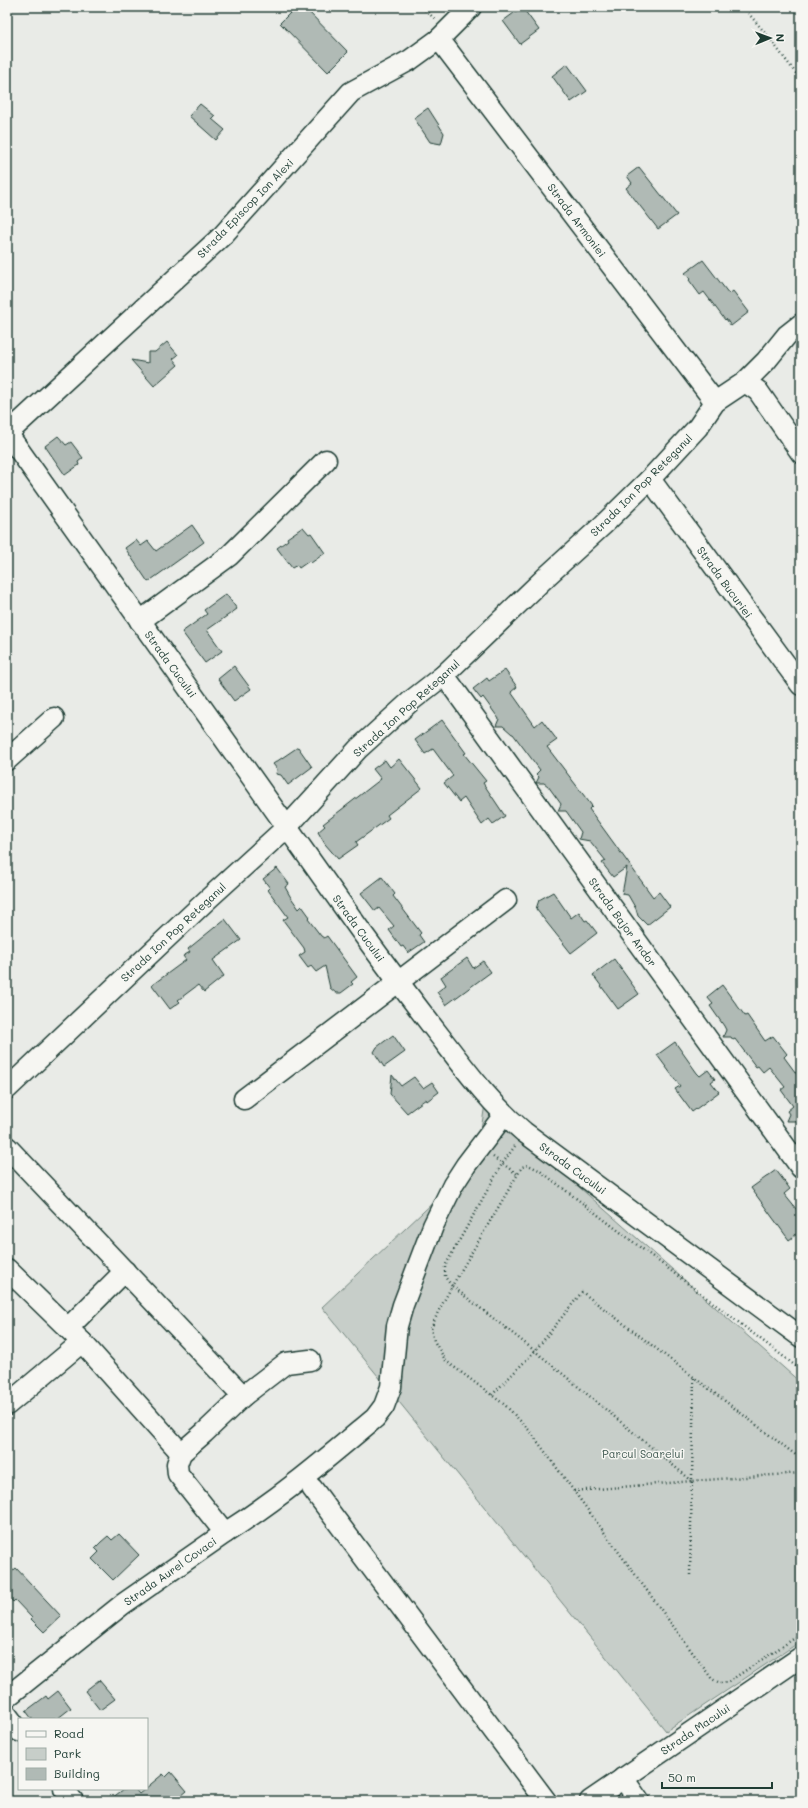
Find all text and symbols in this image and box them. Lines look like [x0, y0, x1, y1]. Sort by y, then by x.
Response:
north arrow [750, 18, 790, 58]
text: N [773, 34, 788, 42]
street label: Strada Episcop Ion Alexi [193, 155, 297, 261]
street label: Strada Armoniei [544, 180, 610, 260]
street label: Strada Ion Pop Reteganul [587, 431, 695, 539]
street label: Strada Bucuriei [694, 543, 756, 621]
street label: Strada Cucului [142, 628, 200, 700]
street label: Strada Ion Pop Reteganul [349, 656, 463, 760]
street label: Strada Bajor Andor [586, 875, 660, 969]
street label: Strada Ion Pop Reteganul [117, 879, 229, 985]
street label: Strada Cucului [330, 892, 388, 964]
street label: Strada Cucului [537, 1139, 609, 1197]
park label: Parcul Soarelui [602, 1446, 684, 1461]
street label: Strada Aurel Covaci [121, 1533, 219, 1609]
street label: Strada Macului [657, 1700, 733, 1758]
legend [18, 1718, 148, 1790]
text: Road [54, 1725, 84, 1741]
text: Park [54, 1745, 81, 1761]
scale bar [662, 1764, 772, 1790]
text: Building [54, 1765, 100, 1781]
text: 50 m [668, 1769, 696, 1785]

